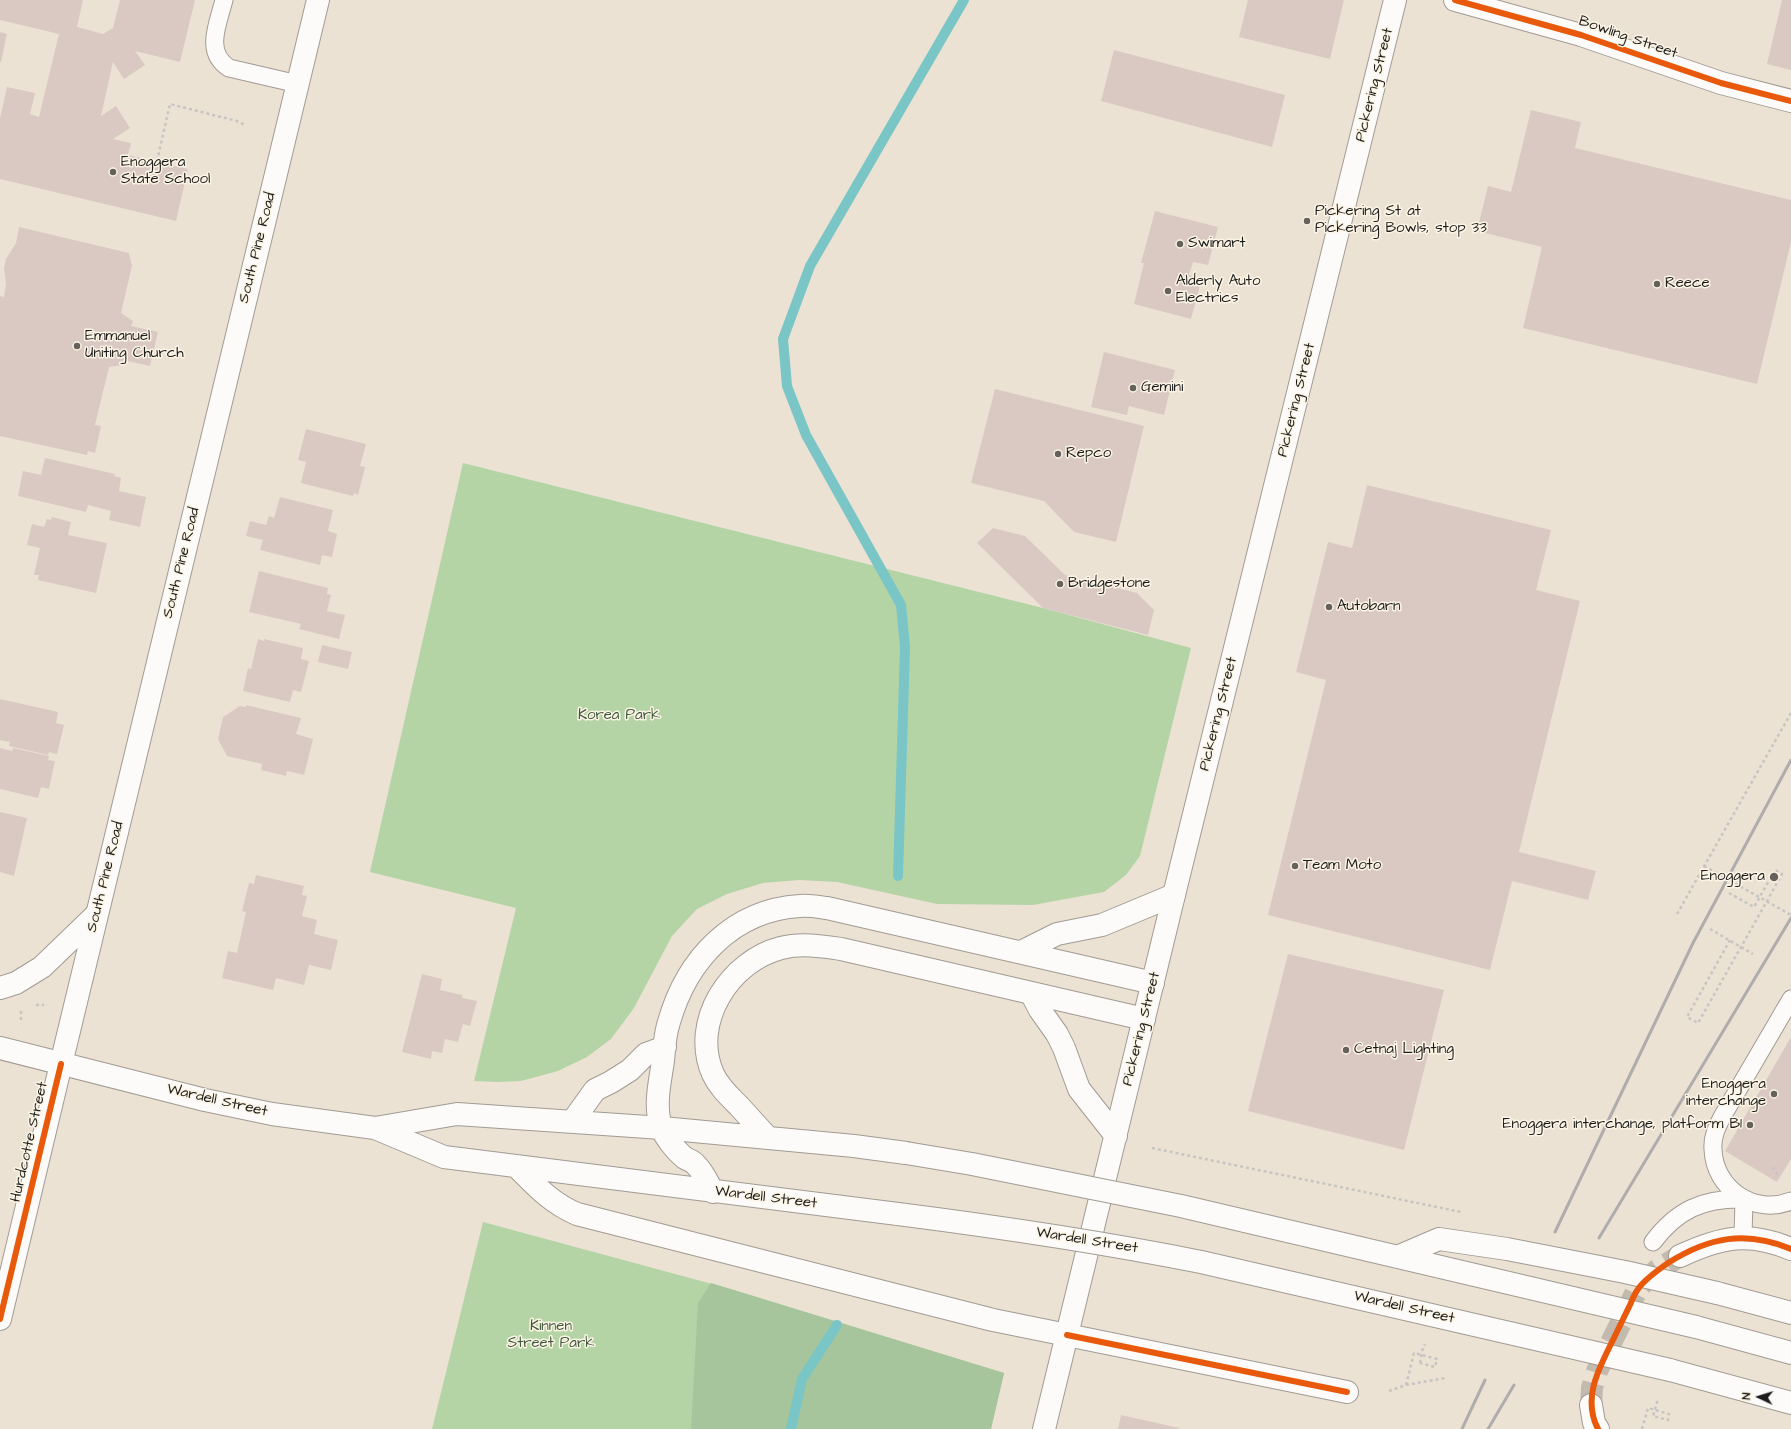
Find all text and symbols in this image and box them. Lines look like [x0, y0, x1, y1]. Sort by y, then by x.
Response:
street label: Bowling Street [1576, 13, 1680, 63]
street label: Pickering Street [1352, 26, 1398, 144]
place label: Enoggera State School [121, 154, 210, 189]
marker: Enoggera State School [108, 167, 118, 177]
street label: South Pine Road [236, 191, 280, 305]
place label: Pickering St at Pickering Bowls, stop 33 [1315, 203, 1487, 238]
marker: Pickering St at Pickering Bowls, stop 33 [1302, 216, 1312, 226]
place label: Swimart [1188, 235, 1246, 253]
marker: Swimart [1175, 239, 1185, 249]
place label: Alderly Auto Electrics [1176, 273, 1260, 308]
place label: Reece [1665, 275, 1710, 293]
marker: Reece [1652, 279, 1662, 289]
marker: Alderly Auto Electrics [1163, 286, 1173, 296]
place label: Emmanuel Uniting Church [85, 328, 184, 363]
marker: Emmanuel Uniting Church [72, 341, 82, 351]
street label: Pickering Street [1274, 341, 1320, 459]
place label: Gemini [1141, 379, 1183, 397]
marker: Gemini [1128, 383, 1138, 393]
place label: Repco [1066, 445, 1111, 463]
marker: Repco [1053, 449, 1063, 459]
street label: South Pine Road [160, 506, 204, 620]
place label: Bridgestone [1068, 575, 1150, 593]
marker: Bridgestone [1055, 579, 1065, 589]
place label: Autobarn [1337, 598, 1401, 616]
marker: Autobarn [1324, 602, 1334, 612]
street label: Pickering Street [1196, 655, 1242, 773]
park label: Korea Park [578, 707, 660, 725]
street label: South Pine Road [84, 820, 128, 934]
place label: Team Moto [1303, 857, 1381, 875]
marker: Team Moto [1290, 861, 1300, 871]
place label: Enoggera [1701, 868, 1765, 886]
marker: Enoggera [1768, 871, 1780, 883]
street label: Pickering Street [1119, 970, 1165, 1088]
place label: Cetnaj Lighting [1354, 1041, 1454, 1059]
marker: Cetnaj Lighting [1341, 1045, 1351, 1055]
place label: Enoggera interchange [1686, 1076, 1766, 1111]
street label: Hurdcotte Street [7, 1080, 53, 1204]
street label: Wardell Street [165, 1081, 269, 1121]
marker: Enoggera interchange [1769, 1089, 1779, 1099]
place label: Enoggera interchange, platform B1 [1503, 1116, 1742, 1134]
marker: Enoggera interchange, platform B1 [1745, 1120, 1755, 1130]
street label: Wardell Street [714, 1183, 818, 1213]
street label: Wardell Street [1035, 1224, 1139, 1258]
street label: Wardell Street [1352, 1288, 1456, 1328]
park label: Kinnen Street Park [508, 1318, 594, 1353]
north arrow [1739, 1377, 1779, 1417]
text: N [1739, 1392, 1754, 1400]

